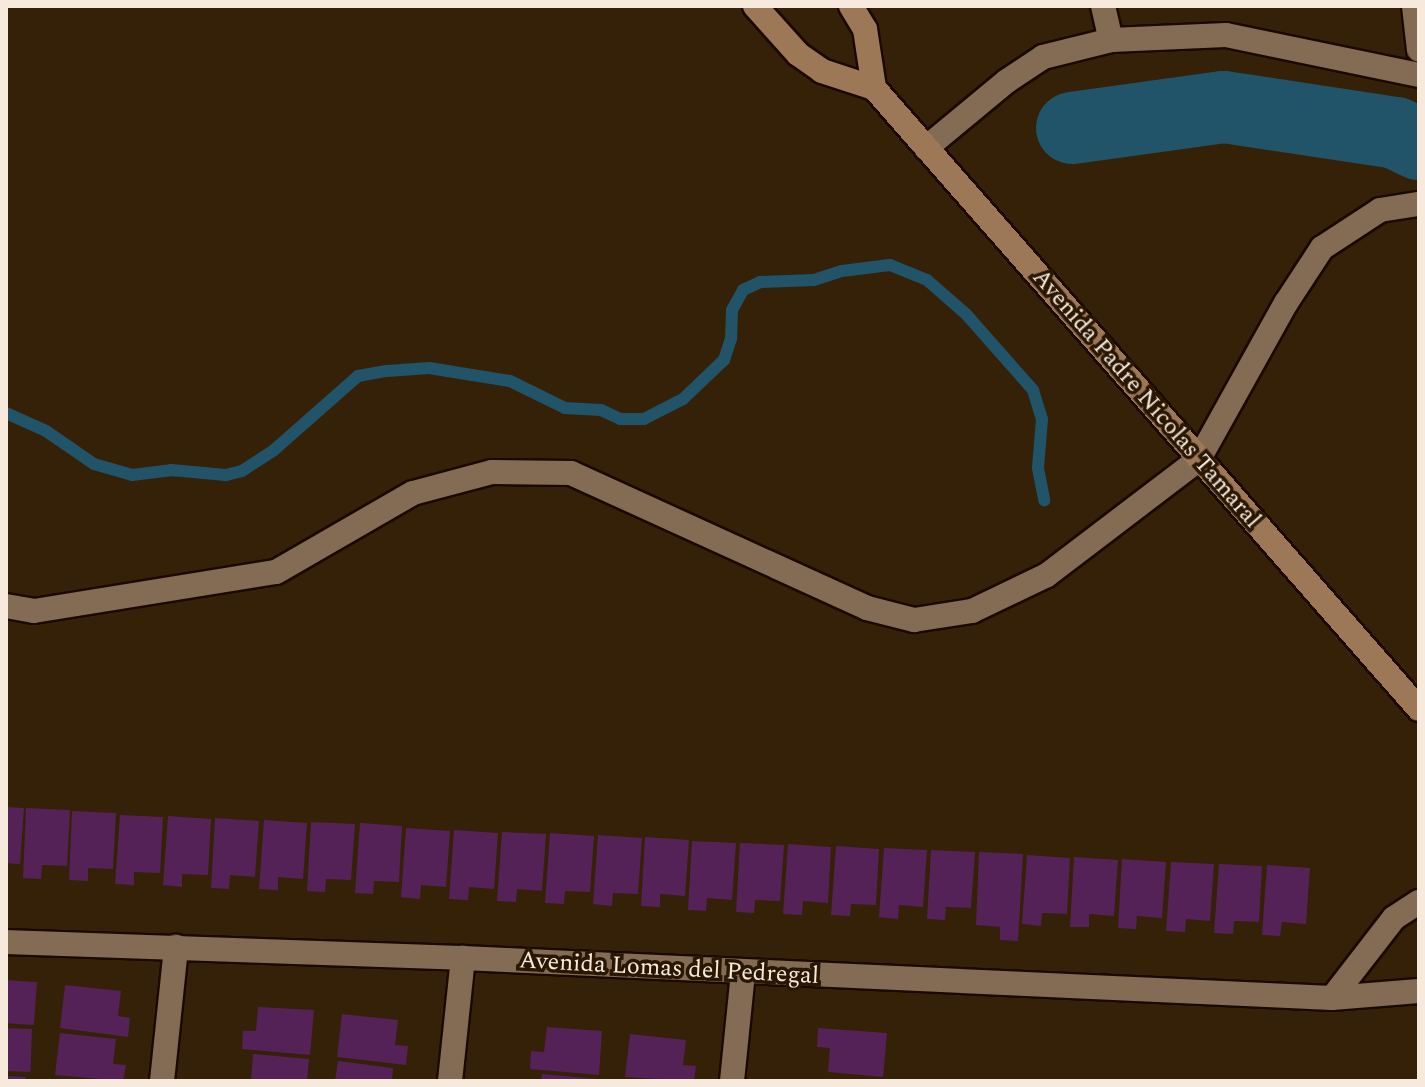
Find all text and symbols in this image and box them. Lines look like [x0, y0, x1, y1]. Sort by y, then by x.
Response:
street label: Avenida Padre Nicolas Tamaral [1026, 264, 1266, 534]
street label: Avenida Lomas del Pedregal [518, 947, 820, 991]

